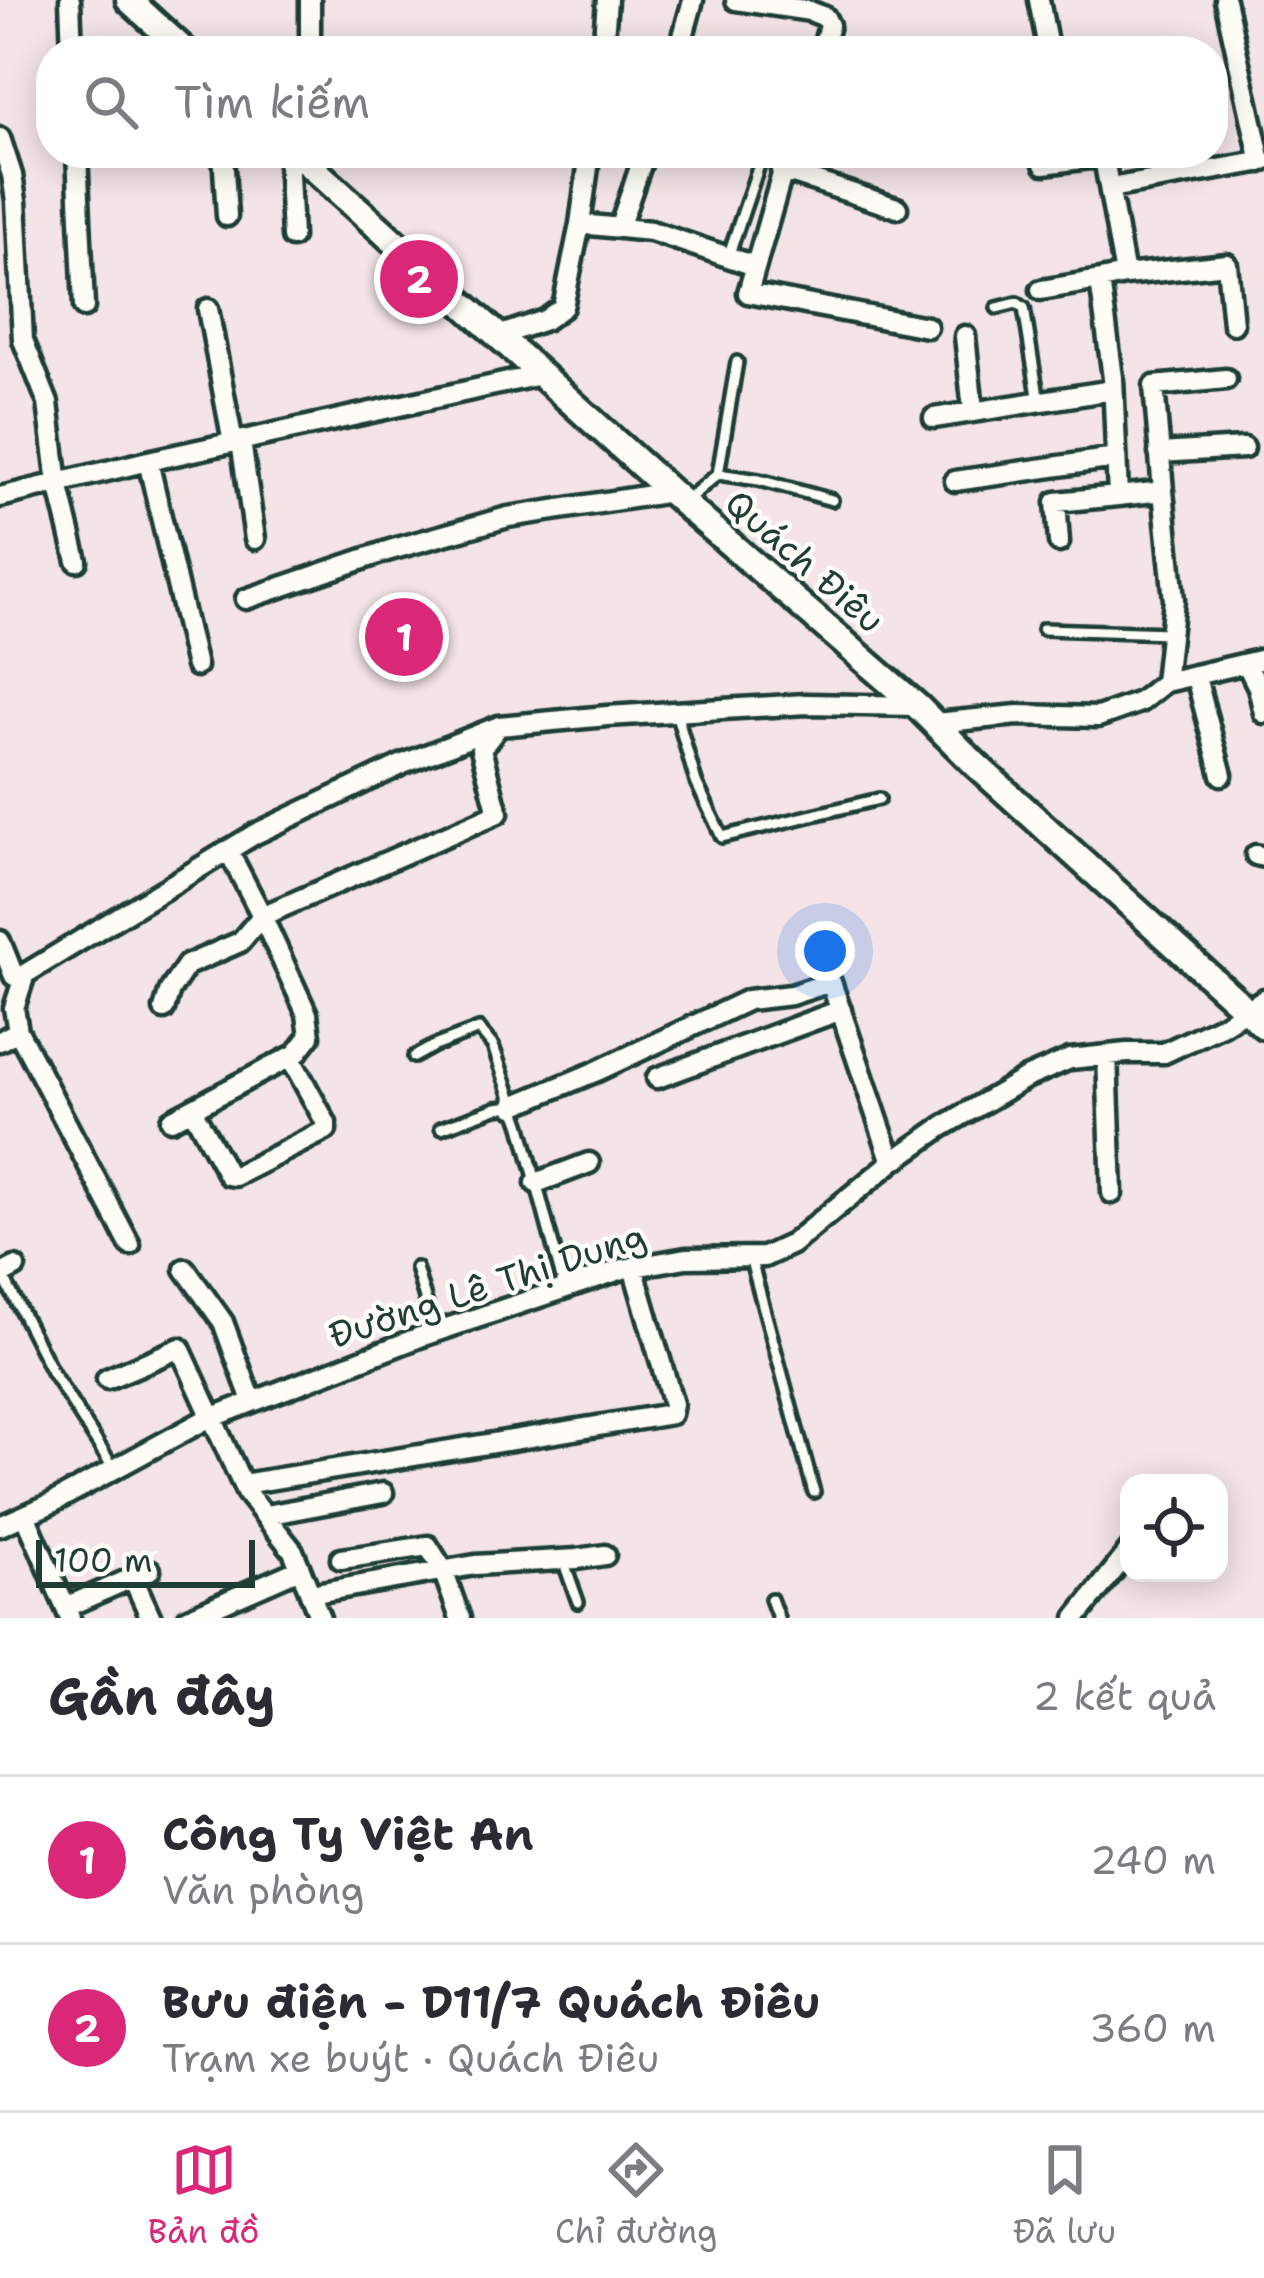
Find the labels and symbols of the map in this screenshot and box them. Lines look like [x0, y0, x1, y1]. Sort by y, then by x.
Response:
pin: 2 [380, 234, 458, 324]
street label: Quách Điêu [715, 479, 895, 644]
pin: 1 [365, 592, 443, 682]
your location [795, 921, 855, 981]
street label: Đường Lê Thị Dung [322, 1211, 652, 1360]
scale bar [36, 1534, 255, 1587]

